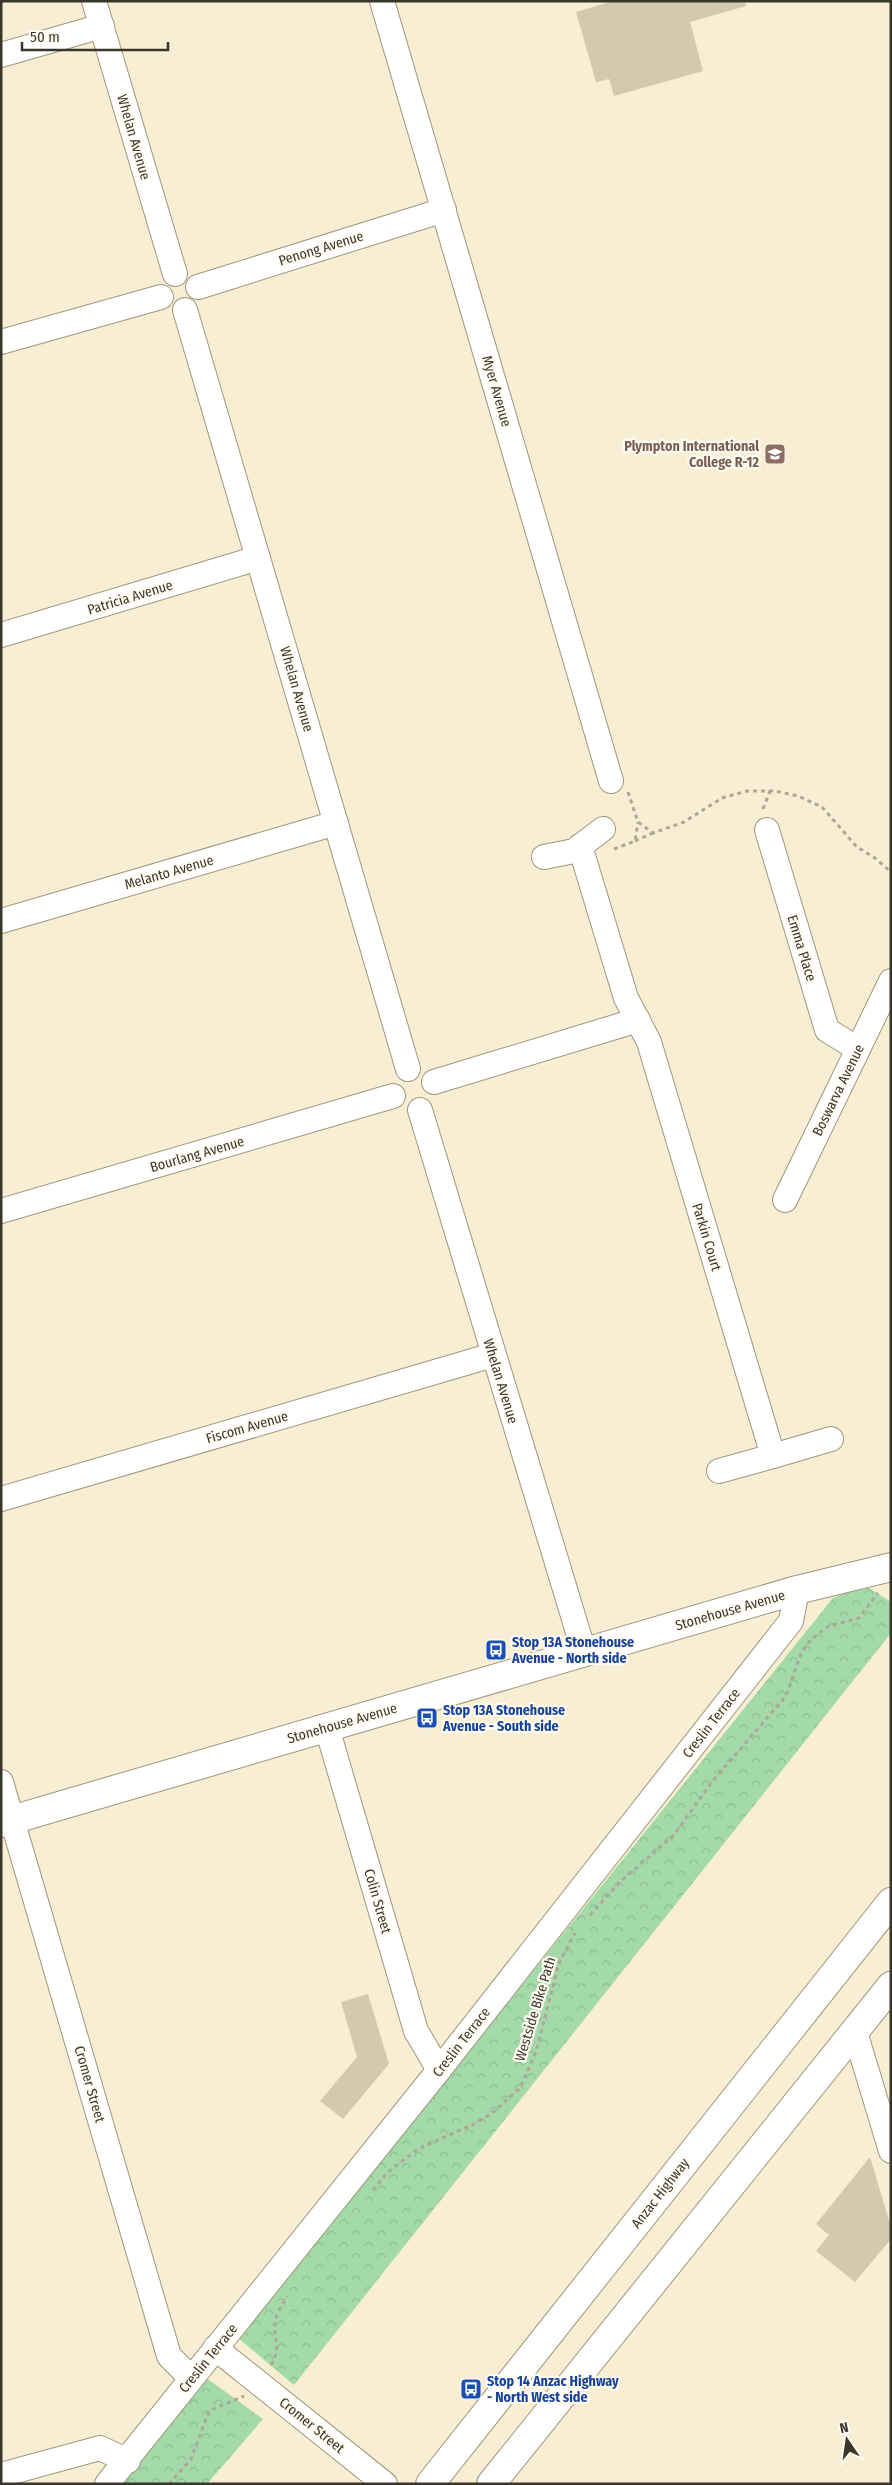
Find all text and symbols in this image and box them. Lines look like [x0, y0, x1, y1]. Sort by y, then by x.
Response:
scale bar [22, 20, 169, 52]
text: 50 m [30, 28, 60, 46]
street label: Whelan Avenue [113, 92, 154, 182]
street label: Penong Avenue [277, 227, 366, 269]
street label: Myer Avenue [478, 354, 515, 429]
place label: Plympton International College R-12 [624, 438, 760, 471]
school or university icon: Plympton International College R-12 [763, 442, 787, 466]
street label: Patricia Avenue [85, 576, 175, 618]
street label: Whelan Avenue [276, 644, 317, 734]
street label: Melanto Avenue [123, 852, 216, 893]
street label: Emma Place [783, 913, 820, 983]
street label: Boswarva Avenue [809, 1042, 868, 1139]
street label: Bourlang Avenue [148, 1133, 246, 1176]
street label: Parkin Court [688, 1201, 725, 1274]
street label: Whelan Avenue [480, 1337, 522, 1426]
street label: Fiscom Avenue [204, 1408, 290, 1447]
street label: Stonehouse Avenue [673, 1587, 787, 1634]
place label: Stop 13A Stonehouse Avenue - North side [511, 1634, 634, 1667]
bus stop icon: Stop 13A Stonehouse Avenue - North side [484, 1638, 508, 1662]
street label: Creslin Terrace [679, 1685, 744, 1762]
street label: Stonehouse Avenue [285, 1700, 399, 1747]
place label: Stop 13A Stonehouse Avenue - South side [442, 1702, 565, 1735]
bus stop icon: Stop 13A Stonehouse Avenue - South side [415, 1706, 439, 1730]
street label: Colin Street [360, 1867, 395, 1936]
street label: Westside Bike Path [512, 1955, 559, 2063]
street label: Creslin Terrace [429, 2004, 494, 2081]
street label: Cromer Street [70, 2044, 109, 2125]
street label: Anzac Highway [628, 2154, 693, 2232]
street label: Creslin Terrace [175, 2320, 241, 2396]
place label: Stop 14 Anzac Highway - North West side [487, 2373, 619, 2406]
bus stop icon: Stop 14 Anzac Highway - North West side [459, 2377, 483, 2401]
street label: Cromer Street [276, 2394, 348, 2457]
north arrow [822, 2415, 872, 2465]
text: N [838, 2419, 850, 2437]

